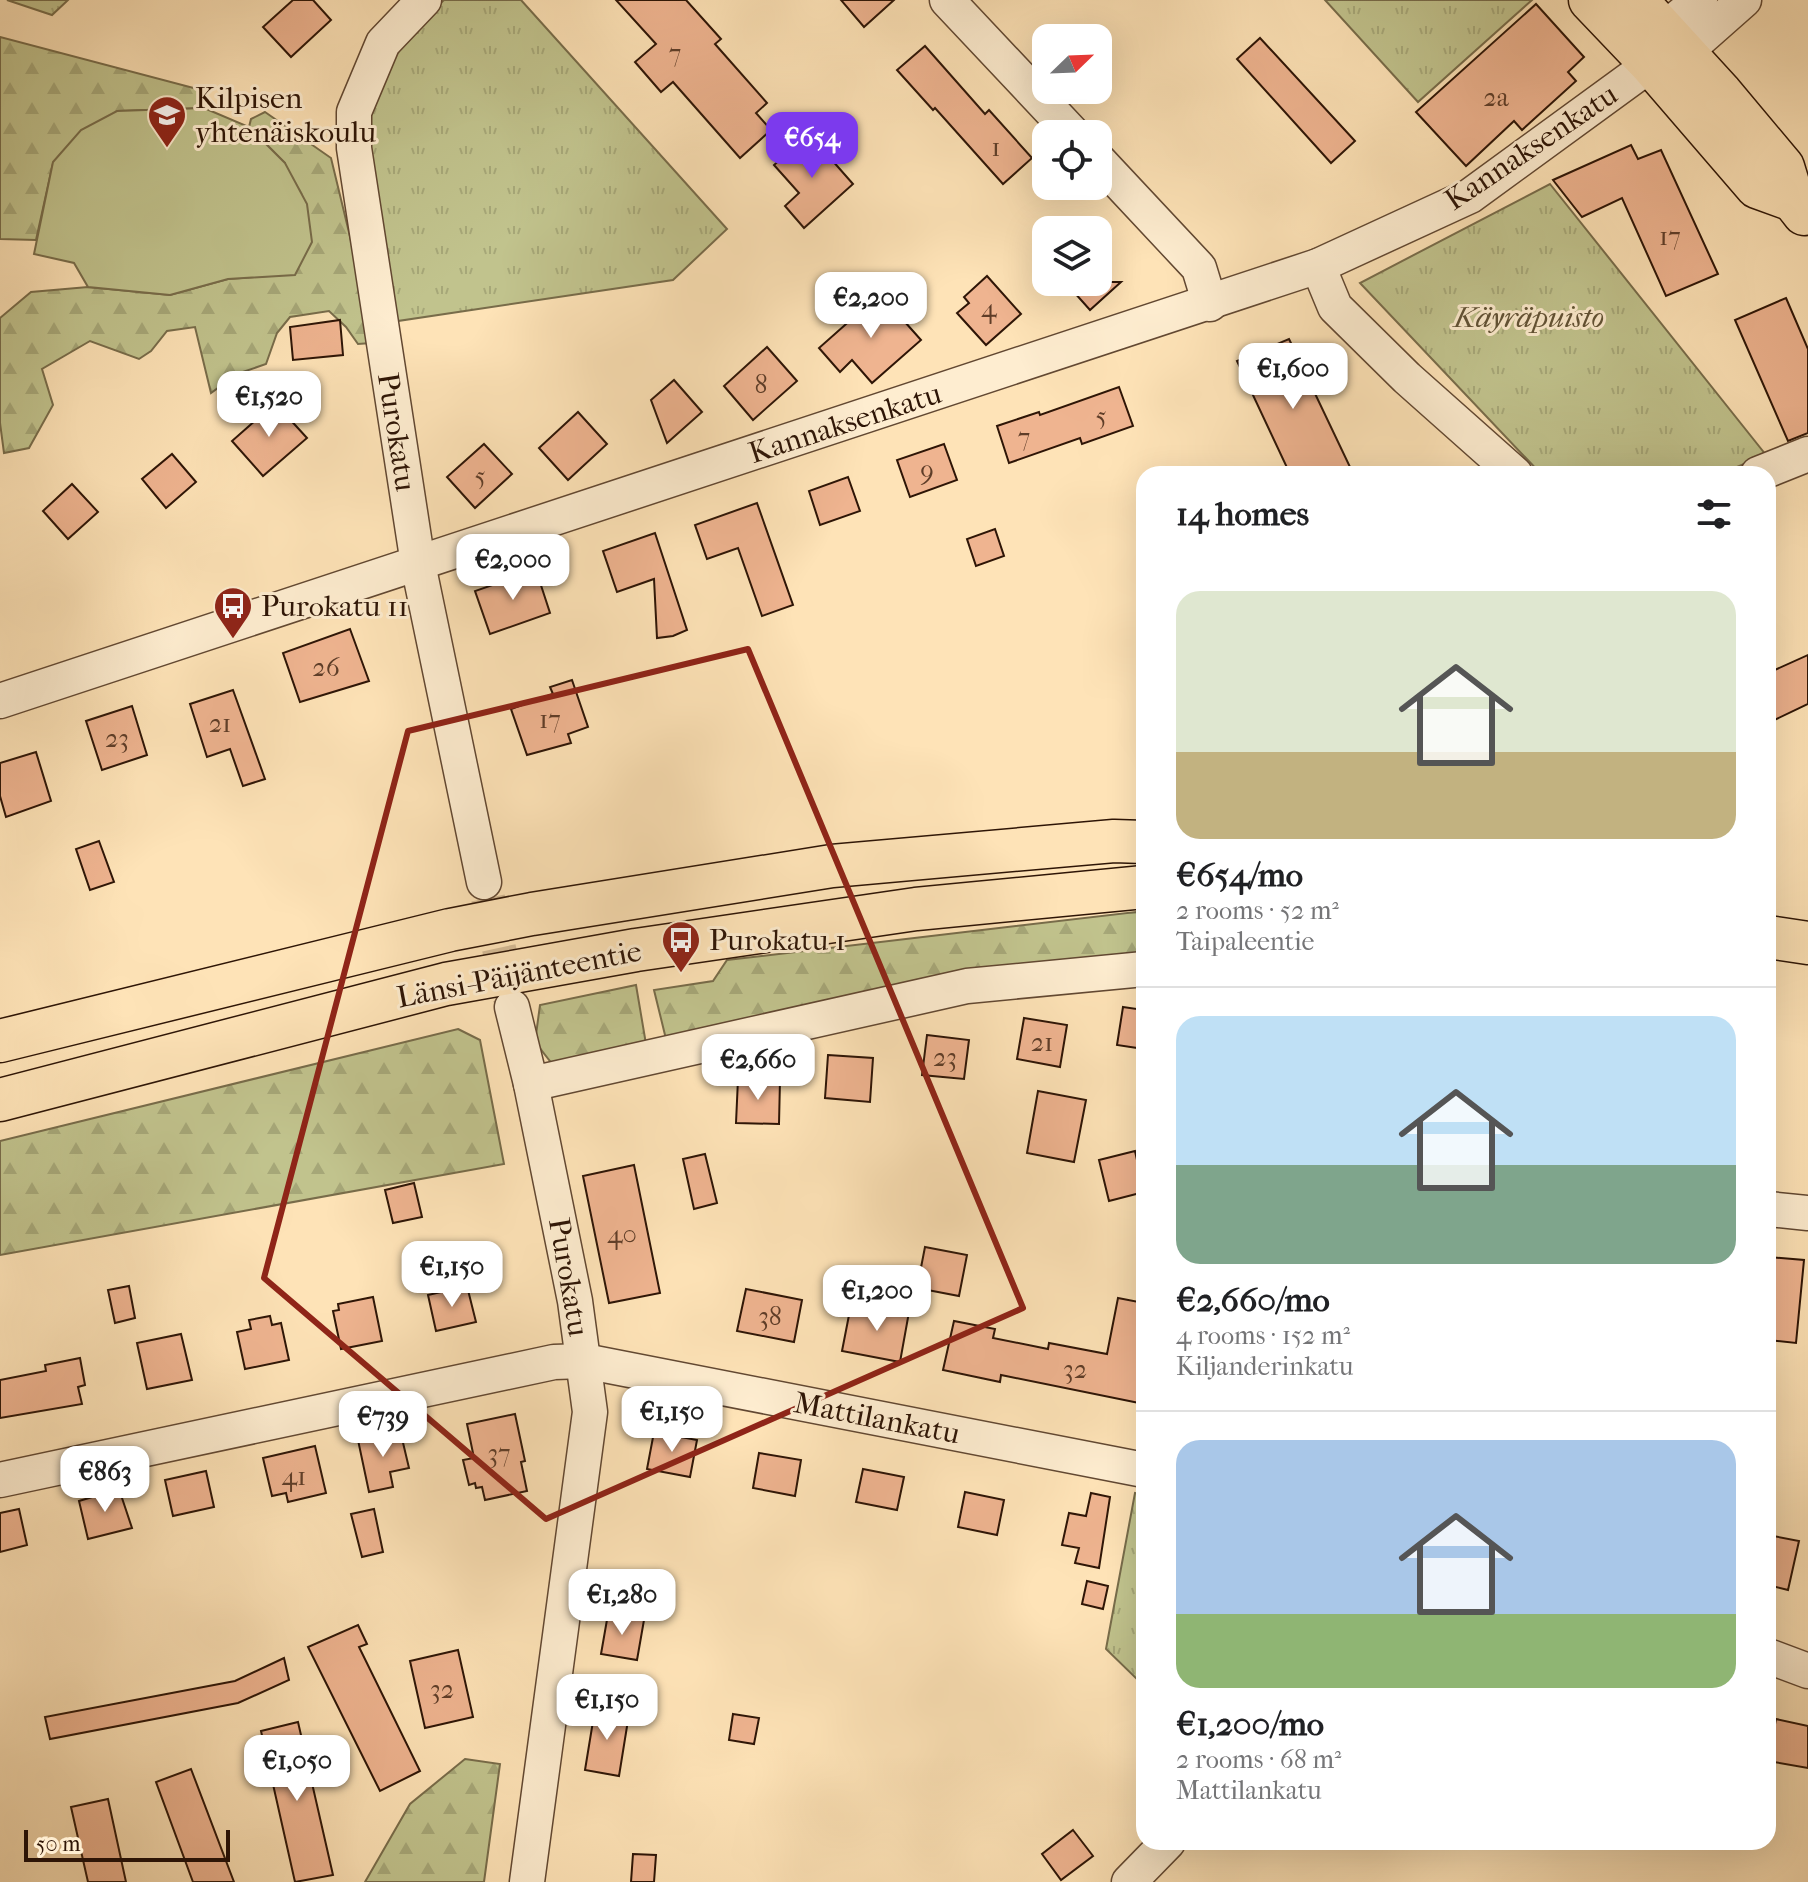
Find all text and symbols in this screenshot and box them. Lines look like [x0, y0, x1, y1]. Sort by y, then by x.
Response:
north arrow [1032, 24, 1112, 104]
map controls [1032, 24, 1112, 296]
house number: 7 [669, 38, 681, 69]
street label: Kannaksenkatu [1438, 77, 1624, 218]
place label: Kilpisen yhtenäiskoulu [195, 81, 376, 150]
house number: 2a [1483, 82, 1510, 113]
school or university icon: Kilpisen yhtenäiskoulu [146, 94, 188, 149]
pin: €654 [765, 112, 859, 180]
button: locate [1032, 120, 1112, 200]
text: €654 [784, 122, 840, 153]
house number: 1 [991, 132, 1001, 163]
button: layers [1032, 216, 1112, 296]
house number: 17 [1659, 221, 1681, 252]
pin: €2,200 [806, 272, 936, 340]
text: €2,200 [833, 282, 909, 313]
house number: 4 [981, 293, 997, 324]
park label: Käyräpuisto [1452, 300, 1604, 335]
pin: €1,600 [1228, 343, 1358, 411]
text: €1,600 [1257, 353, 1329, 384]
house number: 8 [754, 369, 768, 400]
street label: Purokatu [370, 370, 423, 494]
pin: €1,520 [204, 371, 334, 439]
street label: Kannaksenkatu [744, 376, 946, 471]
text: €1,520 [235, 381, 303, 412]
house number: 5 [1095, 401, 1107, 432]
house number: 7 [1018, 422, 1030, 453]
house number: 9 [920, 455, 934, 486]
house number: 5 [474, 461, 486, 492]
icon: filters [1692, 492, 1736, 536]
text: 14 homes [1176, 494, 1309, 534]
pin: €2,000 [448, 534, 578, 602]
text: €2,000 [474, 544, 552, 575]
bus stop icon: Purokatu 11 [212, 585, 254, 640]
place label: Purokatu 11 [261, 589, 408, 624]
icon: home [1384, 643, 1528, 787]
house number: 26 [312, 652, 341, 683]
house number: 17 [539, 704, 561, 735]
house number: 21 [209, 708, 231, 739]
house number: 23 [105, 723, 129, 754]
text: €654/mo [1176, 855, 1303, 895]
text: 2 rooms · 52 m² [1176, 895, 1339, 926]
bus stop icon: Purokatu 1 [660, 919, 702, 974]
place label: Purokatu 1 [709, 923, 846, 958]
text: Taipaleentie [1176, 926, 1314, 957]
street label: Länsi-Päijänteentie [394, 934, 644, 1015]
house number: 21 [1031, 1027, 1053, 1058]
pin: €2,660 [693, 1034, 823, 1102]
house number: 23 [933, 1042, 957, 1073]
text: €2,660 [720, 1044, 796, 1075]
icon: home [1384, 1068, 1528, 1212]
street label: Purokatu [541, 1215, 596, 1339]
house number: 40 [607, 1219, 637, 1250]
pin: €1,150 [387, 1241, 517, 1309]
text: €1,150 [420, 1251, 484, 1282]
pin: €1,200 [812, 1265, 942, 1333]
text: €1,200 [841, 1275, 913, 1306]
text: €2,660/mo [1176, 1280, 1330, 1320]
house number: 38 [758, 1301, 782, 1332]
text: 4 rooms · 152 m² [1176, 1320, 1350, 1351]
text: Kiljanderinkatu [1176, 1351, 1354, 1382]
house number: 32 [1063, 1354, 1087, 1385]
street label: Mattilankatu [791, 1385, 963, 1452]
pin: €1,150 [607, 1386, 737, 1454]
pin: €739 [336, 1391, 430, 1459]
text: €1,150 [640, 1396, 704, 1427]
text: €739 [357, 1401, 409, 1432]
house number: 37 [487, 1438, 511, 1469]
pin: €863 [58, 1446, 152, 1514]
text: €863 [78, 1456, 132, 1487]
house number: 41 [282, 1461, 306, 1492]
icon: home [1384, 1492, 1528, 1636]
pin: €1,280 [557, 1569, 687, 1637]
text: €1,280 [587, 1579, 657, 1610]
house number: 32 [430, 1674, 454, 1705]
pin: €1,150 [542, 1674, 672, 1742]
text: €1,150 [575, 1684, 639, 1715]
text: €1,200/mo [1176, 1704, 1324, 1744]
pin: €1,050 [232, 1735, 362, 1803]
text: 2 rooms · 68 m² [1176, 1744, 1341, 1775]
text: €1,050 [262, 1745, 332, 1776]
text: Mattilankatu [1176, 1775, 1322, 1806]
scale bar [24, 1826, 230, 1862]
text: 50 m [36, 1831, 81, 1857]

